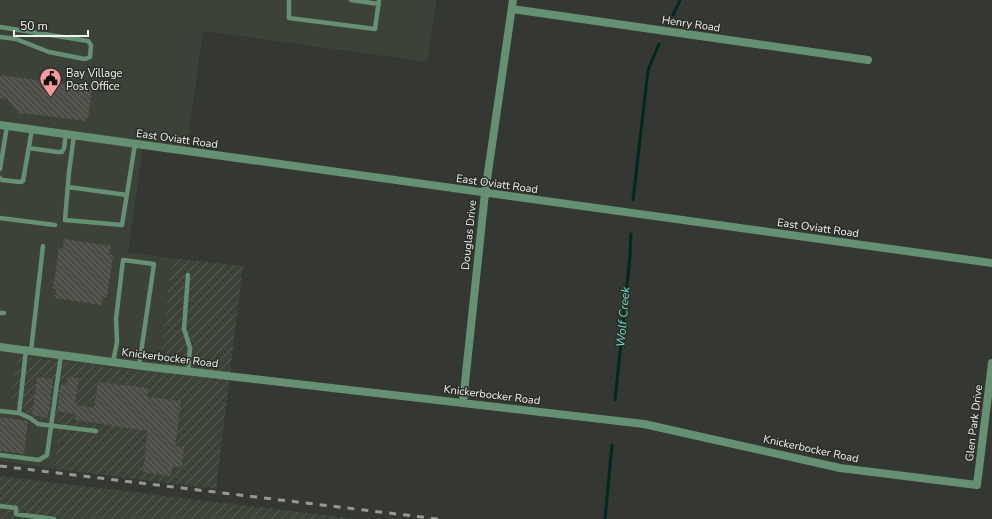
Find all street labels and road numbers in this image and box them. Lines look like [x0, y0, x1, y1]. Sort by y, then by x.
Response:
street label: Henry Road [661, 12, 721, 36]
street label: East Oviatt Road [135, 126, 219, 152]
street label: East Oviatt Road [455, 171, 539, 197]
street label: Douglas Drive [458, 199, 480, 271]
street label: East Oviatt Road [776, 215, 860, 241]
street label: Knickerbocker Road [121, 345, 219, 371]
street label: Knickerbocker Road [443, 382, 541, 408]
street label: Glen Park Drive [962, 384, 986, 462]
street label: Knickerbocker Road [762, 432, 860, 466]

